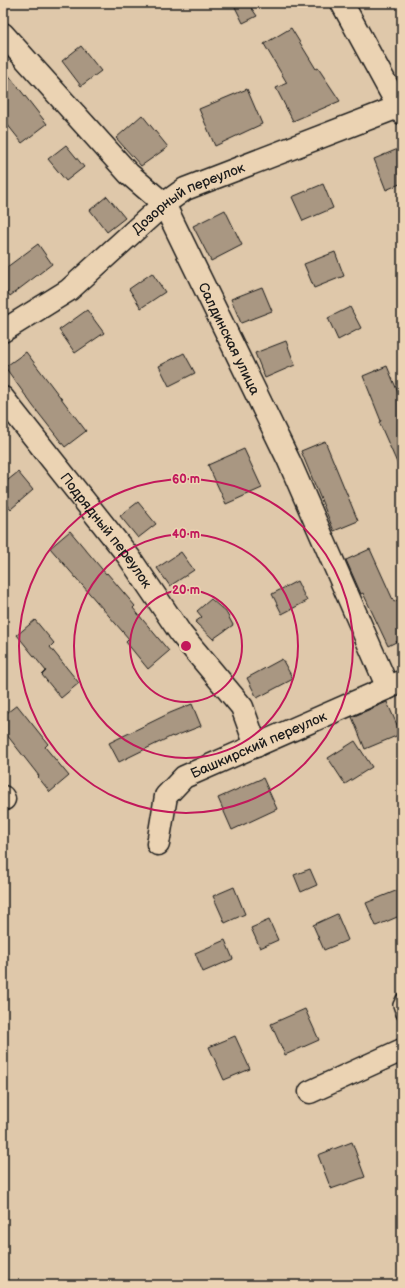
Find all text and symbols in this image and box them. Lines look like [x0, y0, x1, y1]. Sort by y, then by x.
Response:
street label: Дозорный переулок [128, 158, 248, 238]
street label: Салдинская улица [195, 280, 264, 398]
street label: Подрядный переулок [57, 469, 156, 592]
text: 60 m [172, 472, 200, 487]
text: 40 m [172, 527, 200, 542]
text: 20 m [172, 583, 200, 598]
centre of rings [179, 639, 193, 653]
street label: Башкирский переулок [188, 707, 329, 782]

